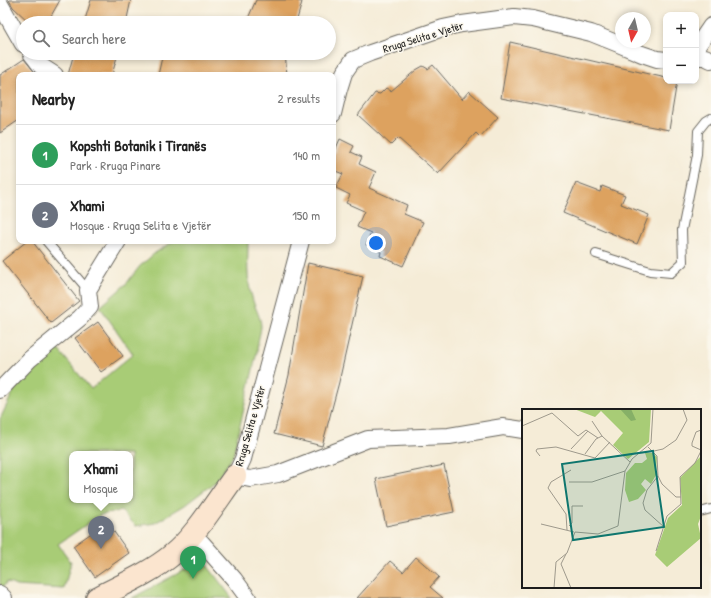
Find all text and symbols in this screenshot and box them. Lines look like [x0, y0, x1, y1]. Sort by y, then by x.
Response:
north arrow [615, 12, 651, 48]
map controls [663, 12, 699, 84]
button: + [663, 12, 699, 48]
search box [16, 16, 336, 60]
street label: Rruga Selita e Vjetër [381, 18, 466, 56]
icon: search [30, 27, 52, 49]
text: Search here [62, 28, 126, 49]
button: − [663, 48, 699, 84]
text: Nearby [32, 87, 75, 110]
text: 2 results [278, 89, 320, 107]
text: Kopshti Botanik i Tiranës [70, 135, 206, 156]
text: 1 [43, 146, 47, 164]
text: 140 m [293, 146, 320, 164]
text: Park · Rruga Pinare [70, 156, 161, 174]
text: Xhami [70, 195, 105, 216]
text: 2 [42, 206, 48, 224]
text: 150 m [292, 206, 320, 224]
text: Mosque · Rruga Selita e Vjetër [70, 216, 211, 234]
your location [366, 233, 386, 253]
street label: Rruga Selita e Vjetër [232, 383, 268, 468]
inset map [522, 409, 701, 588]
popup [69, 451, 133, 503]
text: Xhami [84, 458, 118, 479]
text: Mosque [84, 479, 118, 497]
pin: 2 [88, 516, 114, 549]
pin: 1 [180, 546, 206, 579]

